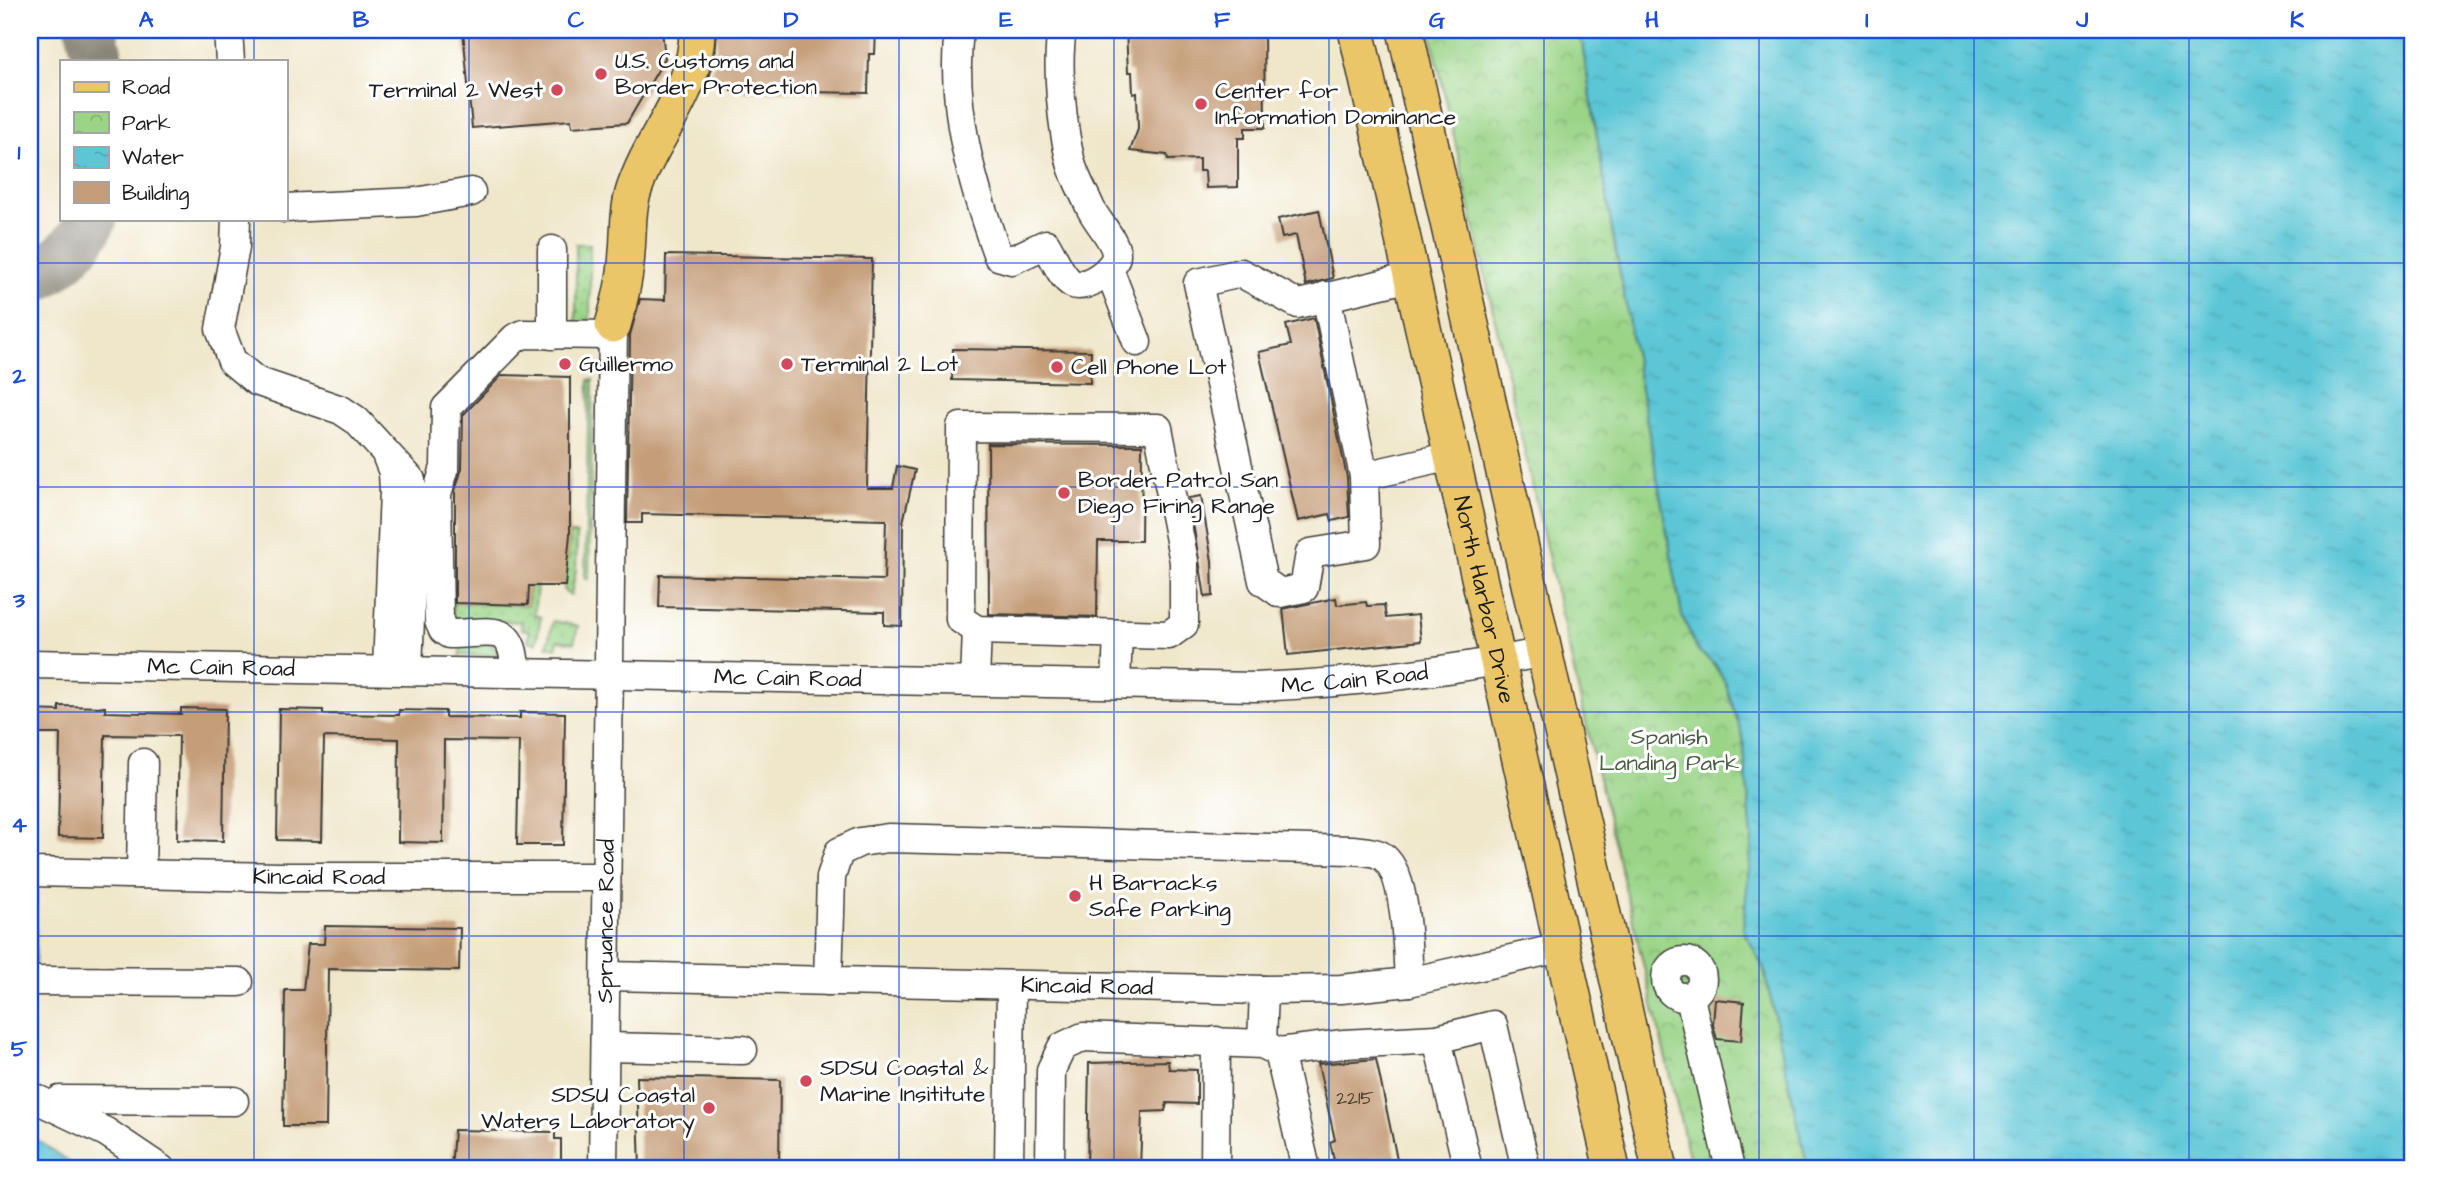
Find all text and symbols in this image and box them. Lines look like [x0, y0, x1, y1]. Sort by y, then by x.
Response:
text: A [139, 4, 154, 36]
text: B [353, 4, 370, 36]
text: C [568, 4, 585, 36]
text: D [784, 4, 799, 36]
text: E [999, 4, 1013, 36]
text: F [1214, 4, 1231, 36]
text: G [1429, 4, 1445, 36]
text: H [1645, 4, 1659, 36]
text: I [1865, 4, 1869, 36]
text: J [2075, 4, 2089, 36]
text: K [2290, 4, 2305, 36]
place label: U.S. Customs and Border Protection [615, 45, 817, 103]
legend [60, 60, 287, 220]
marker: U.S. Customs and Border Protection [593, 66, 609, 82]
text: Road [122, 73, 170, 102]
place label: Terminal 2 West [369, 74, 544, 106]
place label: Center for Information Dominance [1215, 75, 1456, 133]
marker: Terminal 2 West [549, 82, 565, 98]
marker: Center for Information Dominance [1193, 96, 1209, 112]
text: Park [122, 109, 171, 138]
text: 1 [18, 136, 21, 168]
text: Water [122, 143, 184, 172]
text: Building [122, 179, 190, 210]
place label: Guillermo [579, 348, 673, 380]
place label: Terminal 2 Lot [801, 348, 959, 380]
place label: Cell Phone Lot [1071, 351, 1227, 383]
marker: Guillermo [557, 356, 573, 372]
marker: Terminal 2 Lot [779, 356, 795, 372]
marker: Cell Phone Lot [1049, 359, 1065, 375]
text: 2 [11, 360, 26, 392]
place label: Border Patrol San Diego Firing Range [1078, 464, 1278, 523]
marker: Border Patrol San Diego Firing Range [1056, 485, 1072, 501]
street label: North Harbor Drive [1445, 493, 1523, 707]
text: 3 [12, 584, 25, 616]
street label: Mc Cain Road [147, 650, 295, 685]
street label: Mc Cain Road [1280, 656, 1430, 702]
street label: Mc Cain Road [714, 661, 862, 696]
park label: Spanish Landing Park [1599, 721, 1739, 780]
text: 4 [11, 809, 27, 841]
street label: Spruance Road [589, 838, 623, 1003]
street label: Kincaid Road [252, 860, 385, 893]
place label: H Barracks Safe Parking [1089, 867, 1231, 926]
marker: H Barracks Safe Parking [1067, 888, 1083, 904]
street label: Kincaid Road [1020, 969, 1154, 1004]
text: 5 [11, 1033, 28, 1065]
place label: SDSU Coastal & Marine Insititute [820, 1052, 989, 1110]
marker: SDSU Coastal & Marine Insititute [798, 1073, 814, 1089]
place label: SDSU Coastal Waters Laboratory [481, 1079, 695, 1138]
house number: 2215 [1336, 1085, 1374, 1112]
marker: SDSU Coastal Waters Laboratory [701, 1100, 717, 1116]

